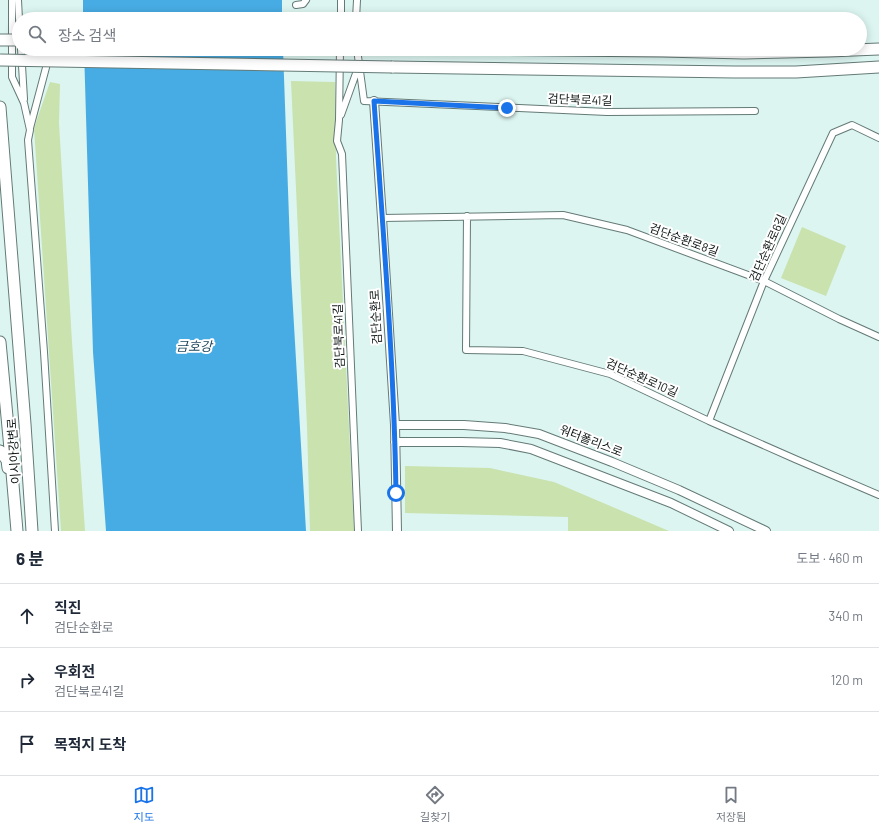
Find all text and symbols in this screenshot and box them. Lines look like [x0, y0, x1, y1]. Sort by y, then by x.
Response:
search box [12, 12, 867, 56]
icon: search [26, 23, 48, 45]
text: 장소 검색 [58, 26, 116, 44]
street label: 검단북로41길 [547, 91, 613, 107]
route end [498, 99, 516, 117]
street label: 검단순환로6길 [746, 212, 788, 284]
street label: 검단순환로8길 [648, 220, 721, 258]
street label: 검단순환로 [367, 289, 383, 345]
street label: 검단북로41길 [330, 303, 346, 369]
water label: 금호강 [176, 338, 214, 354]
street label: 검단순환로10길 [604, 355, 681, 399]
street label: 이시아강변로 [4, 418, 22, 485]
street label: 워터폴리스로 [558, 422, 625, 458]
route start [387, 484, 405, 502]
text: 6 분 [16, 548, 44, 568]
text: 도보 · 460 m [797, 550, 863, 566]
text: 직진 [54, 598, 82, 616]
icon: ahead [16, 605, 38, 627]
text: 340 m [828, 608, 863, 624]
text: 검단순환로 [54, 619, 114, 635]
text: 우회전 [54, 662, 95, 680]
icon: right [16, 669, 38, 691]
text: 120 m [831, 672, 863, 688]
text: 검단북로41길 [54, 683, 124, 699]
icon: arrive [16, 733, 38, 755]
text: 목적지 도착 [54, 735, 126, 753]
tab: 지도 [133, 784, 155, 824]
tab: 길찾기 [420, 784, 450, 824]
tab: 저장됨 [716, 784, 746, 824]

